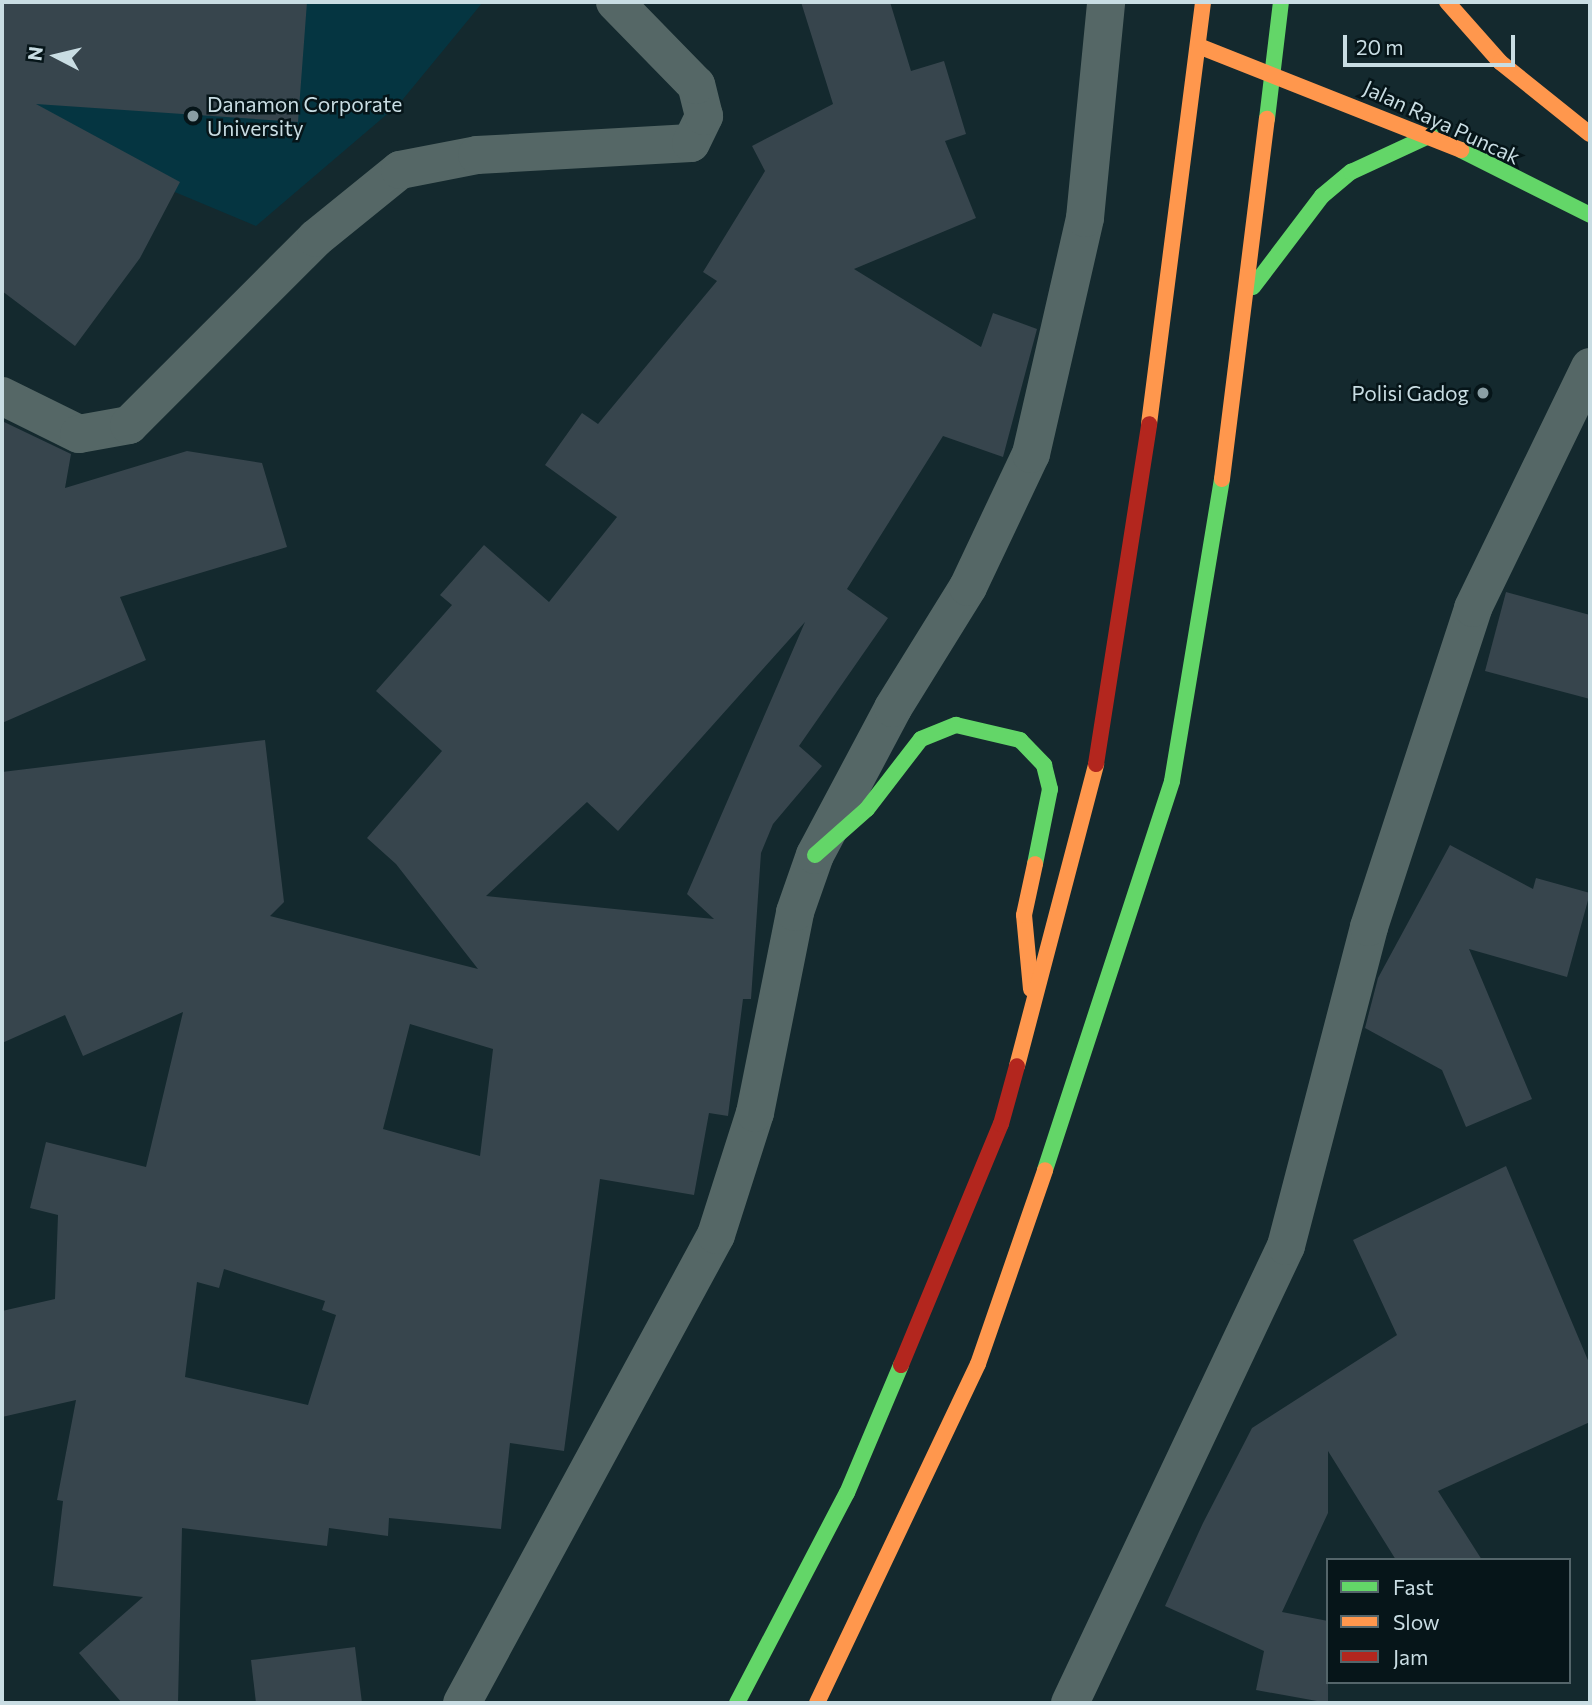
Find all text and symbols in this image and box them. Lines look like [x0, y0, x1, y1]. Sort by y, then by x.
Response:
north arrow [21, 21, 91, 91]
scale bar [1347, 21, 1518, 65]
text: 20 m [1356, 34, 1404, 59]
text: N [22, 45, 47, 62]
street label: Jalan Raya Puncak [1360, 75, 1524, 169]
place label: Danamon Corporate University [207, 91, 402, 141]
marker: Danamon Corporate University [185, 108, 201, 124]
place label: Polisi Gadog [1352, 380, 1469, 406]
marker: Polisi Gadog [1475, 385, 1491, 401]
legend [1326, 1558, 1571, 1684]
text: Fast [1393, 1574, 1434, 1599]
text: Slow [1393, 1609, 1440, 1634]
text: Jam [1393, 1644, 1428, 1669]

